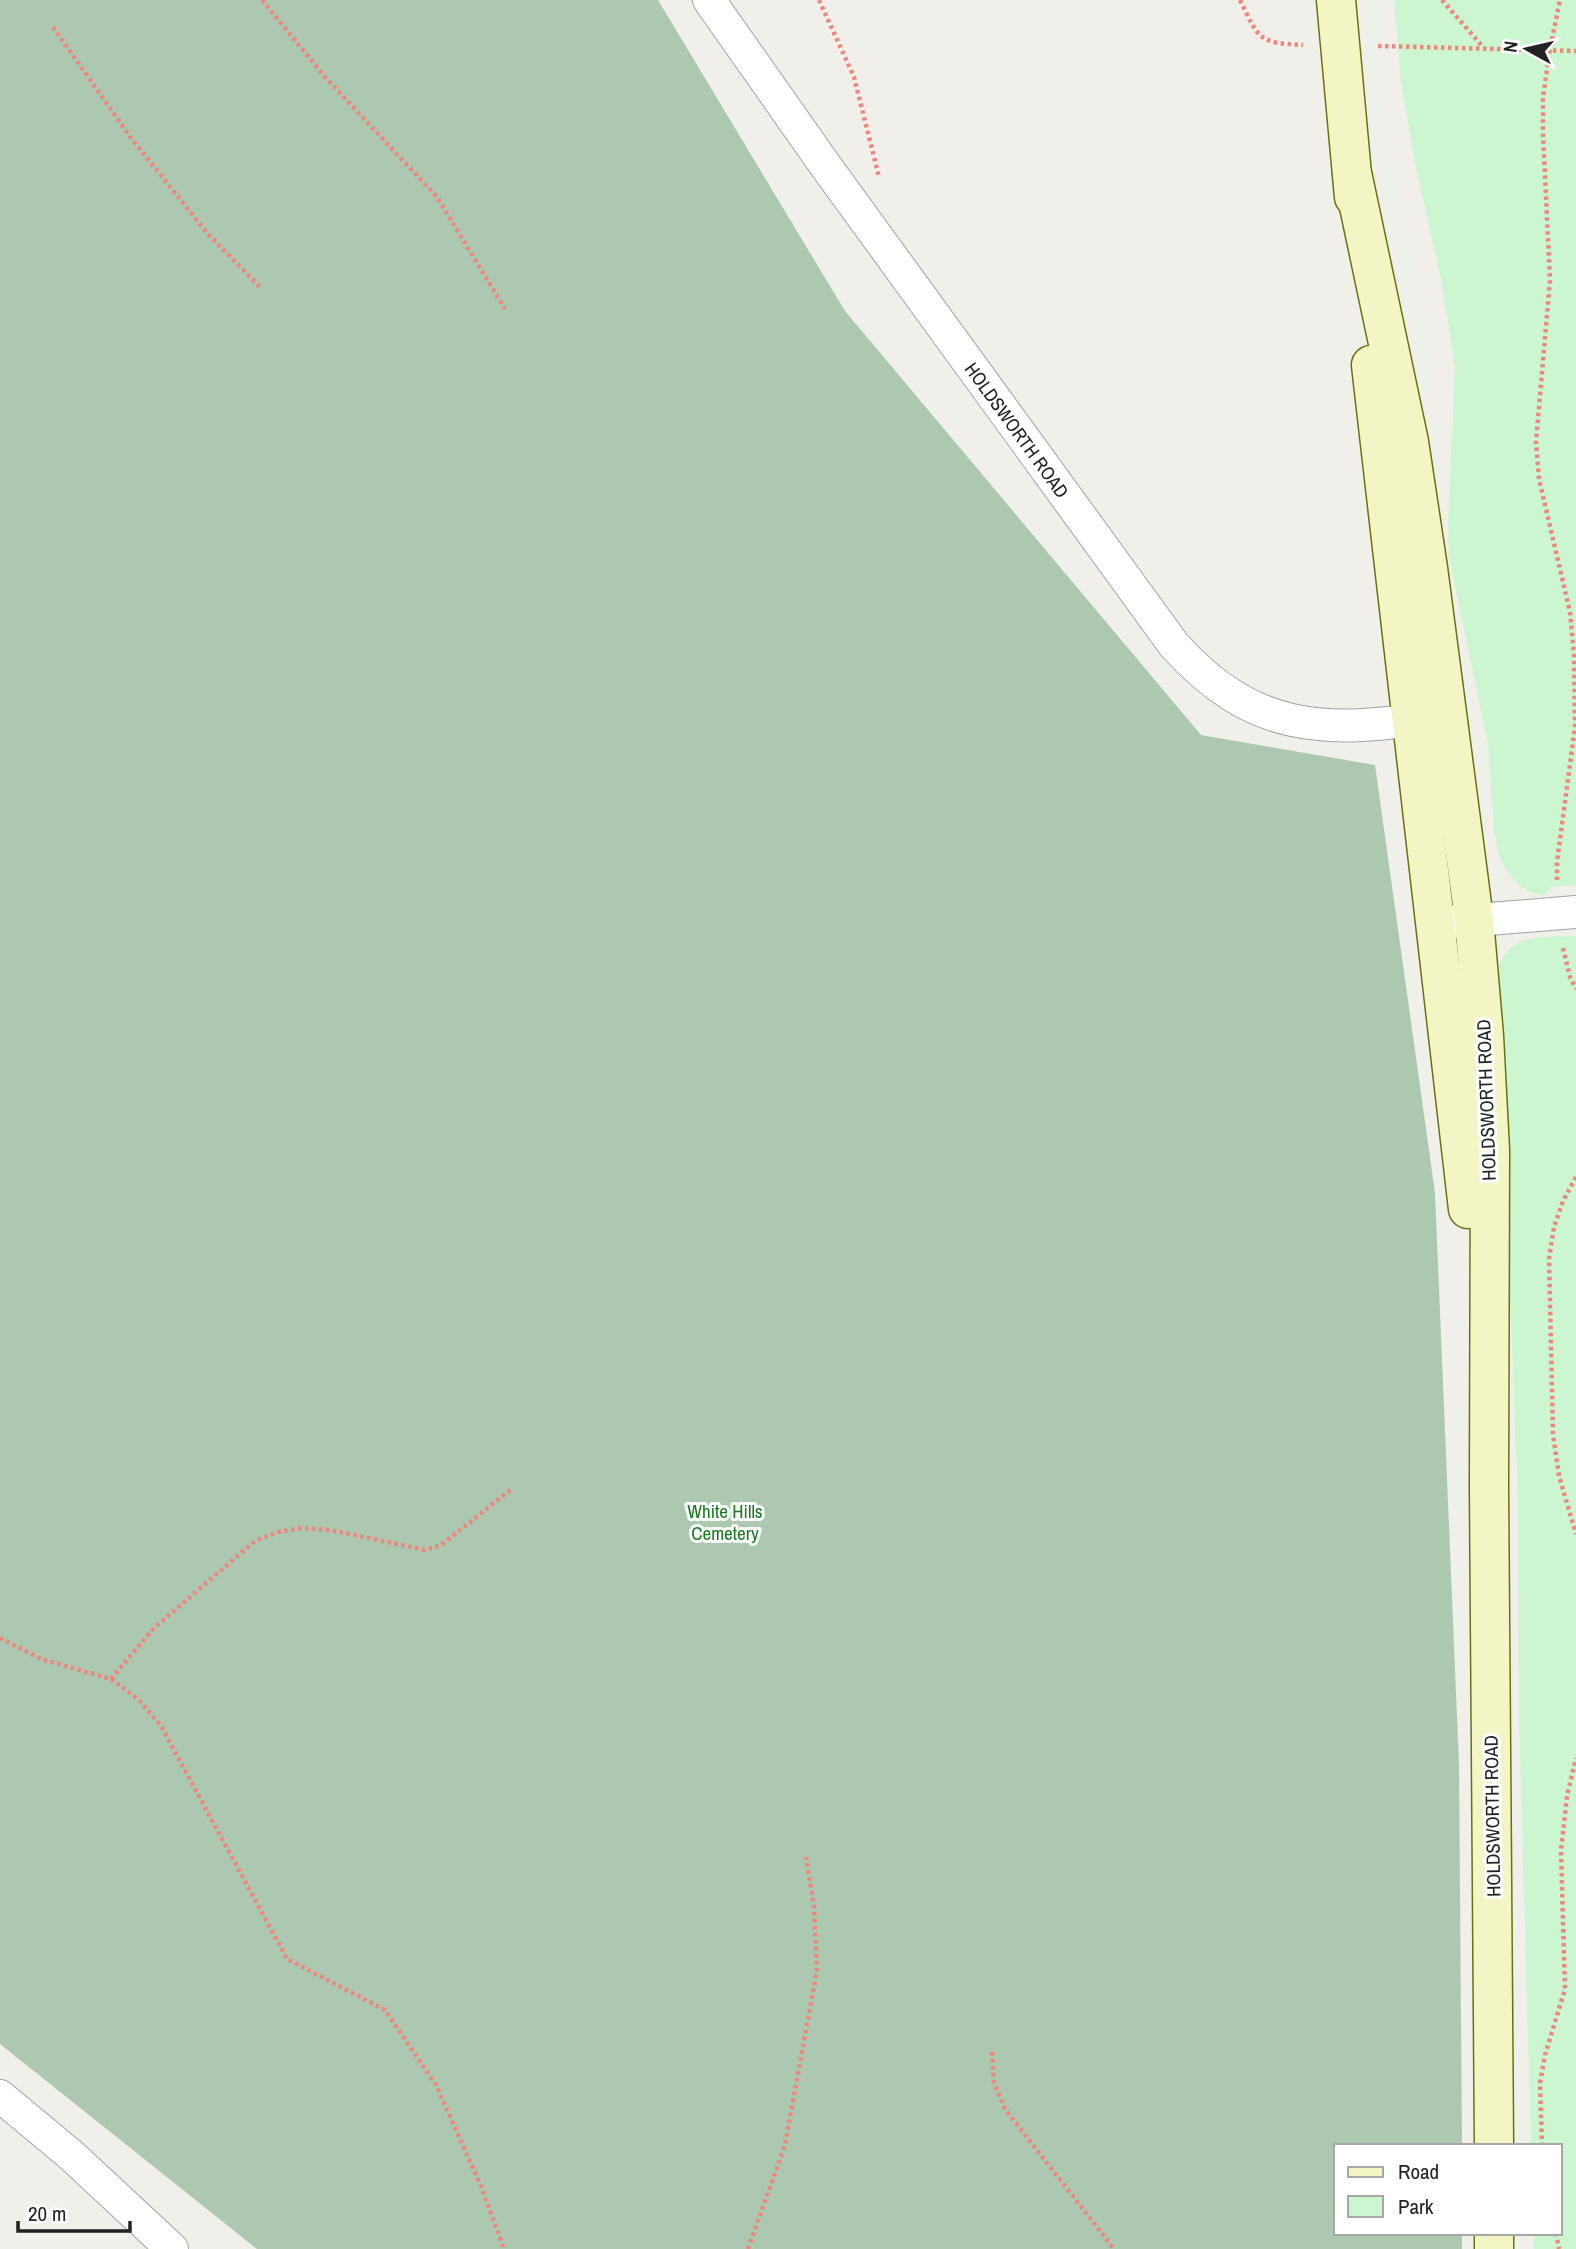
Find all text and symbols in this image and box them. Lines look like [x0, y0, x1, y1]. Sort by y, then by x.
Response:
north arrow [1492, 14, 1562, 84]
text: N [1497, 39, 1524, 54]
street label: HOLDSWORTH ROAD [959, 357, 1075, 503]
street label: HOLDSWORTH ROAD [1470, 1019, 1502, 1181]
park label: White Hills Cemetery [687, 1498, 763, 1546]
street label: HOLDSWORTH ROAD [1478, 1735, 1506, 1897]
legend [1334, 2144, 1562, 2235]
text: Road [1398, 2157, 1439, 2186]
scale bar [18, 2190, 130, 2234]
text: Park [1398, 2192, 1434, 2221]
text: 20 m [28, 2199, 66, 2228]

